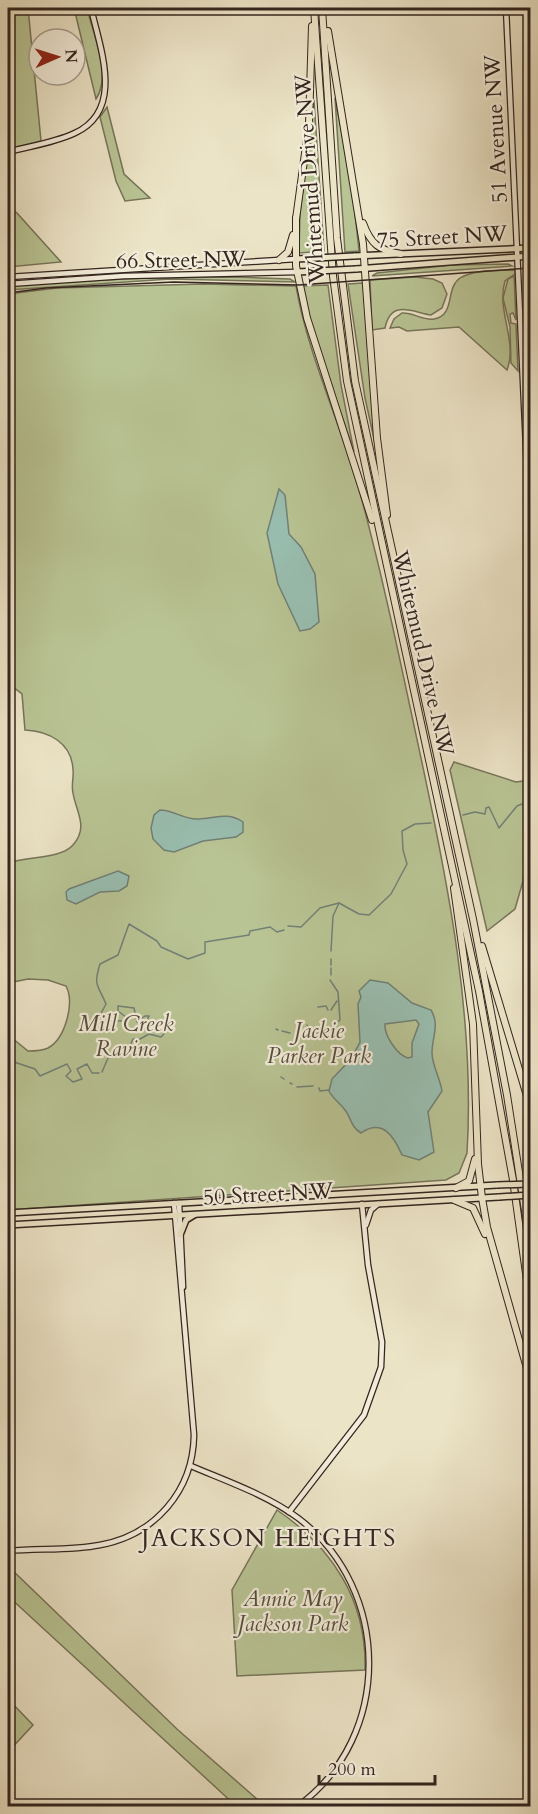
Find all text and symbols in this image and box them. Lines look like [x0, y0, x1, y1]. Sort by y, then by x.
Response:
north arrow [27, 27, 87, 87]
text: N [60, 49, 82, 64]
street label: 51 Avenue NW [477, 53, 515, 204]
street label: Whitemud Drive NW [288, 72, 332, 286]
street label: 75 Street NW [376, 219, 509, 255]
street label: 66 Street NW [116, 244, 247, 276]
street label: Whitemud Drive NW [385, 547, 461, 760]
park label: Mill Creek Ravine [78, 1009, 174, 1064]
park label: Jackie Parker Park [267, 1016, 371, 1071]
street label: 50 Street NW [202, 1176, 335, 1212]
district label: JACKSON HEIGHTS [138, 1522, 397, 1555]
park label: Annie May Jackson Park [233, 1584, 349, 1639]
scale bar [319, 1748, 434, 1786]
text: 200 m [328, 1757, 376, 1782]

